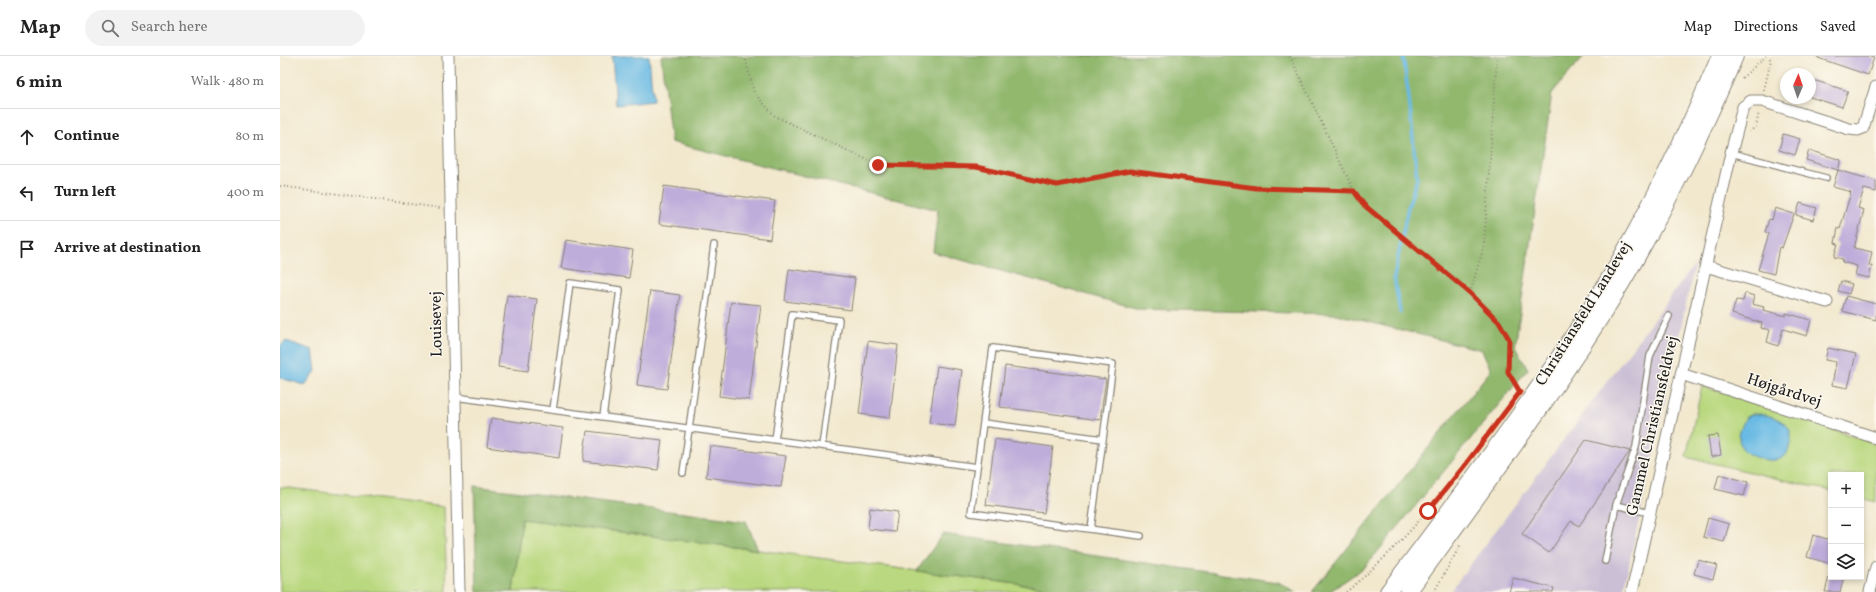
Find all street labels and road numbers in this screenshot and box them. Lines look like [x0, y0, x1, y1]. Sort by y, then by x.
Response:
street label: Christiansfeld Landevej [1531, 238, 1637, 390]
street label: Louisevej [425, 291, 449, 357]
street label: Gammel Christiansfeldvej [1622, 334, 1684, 518]
street label: Højgårdvej [1744, 369, 1824, 413]

